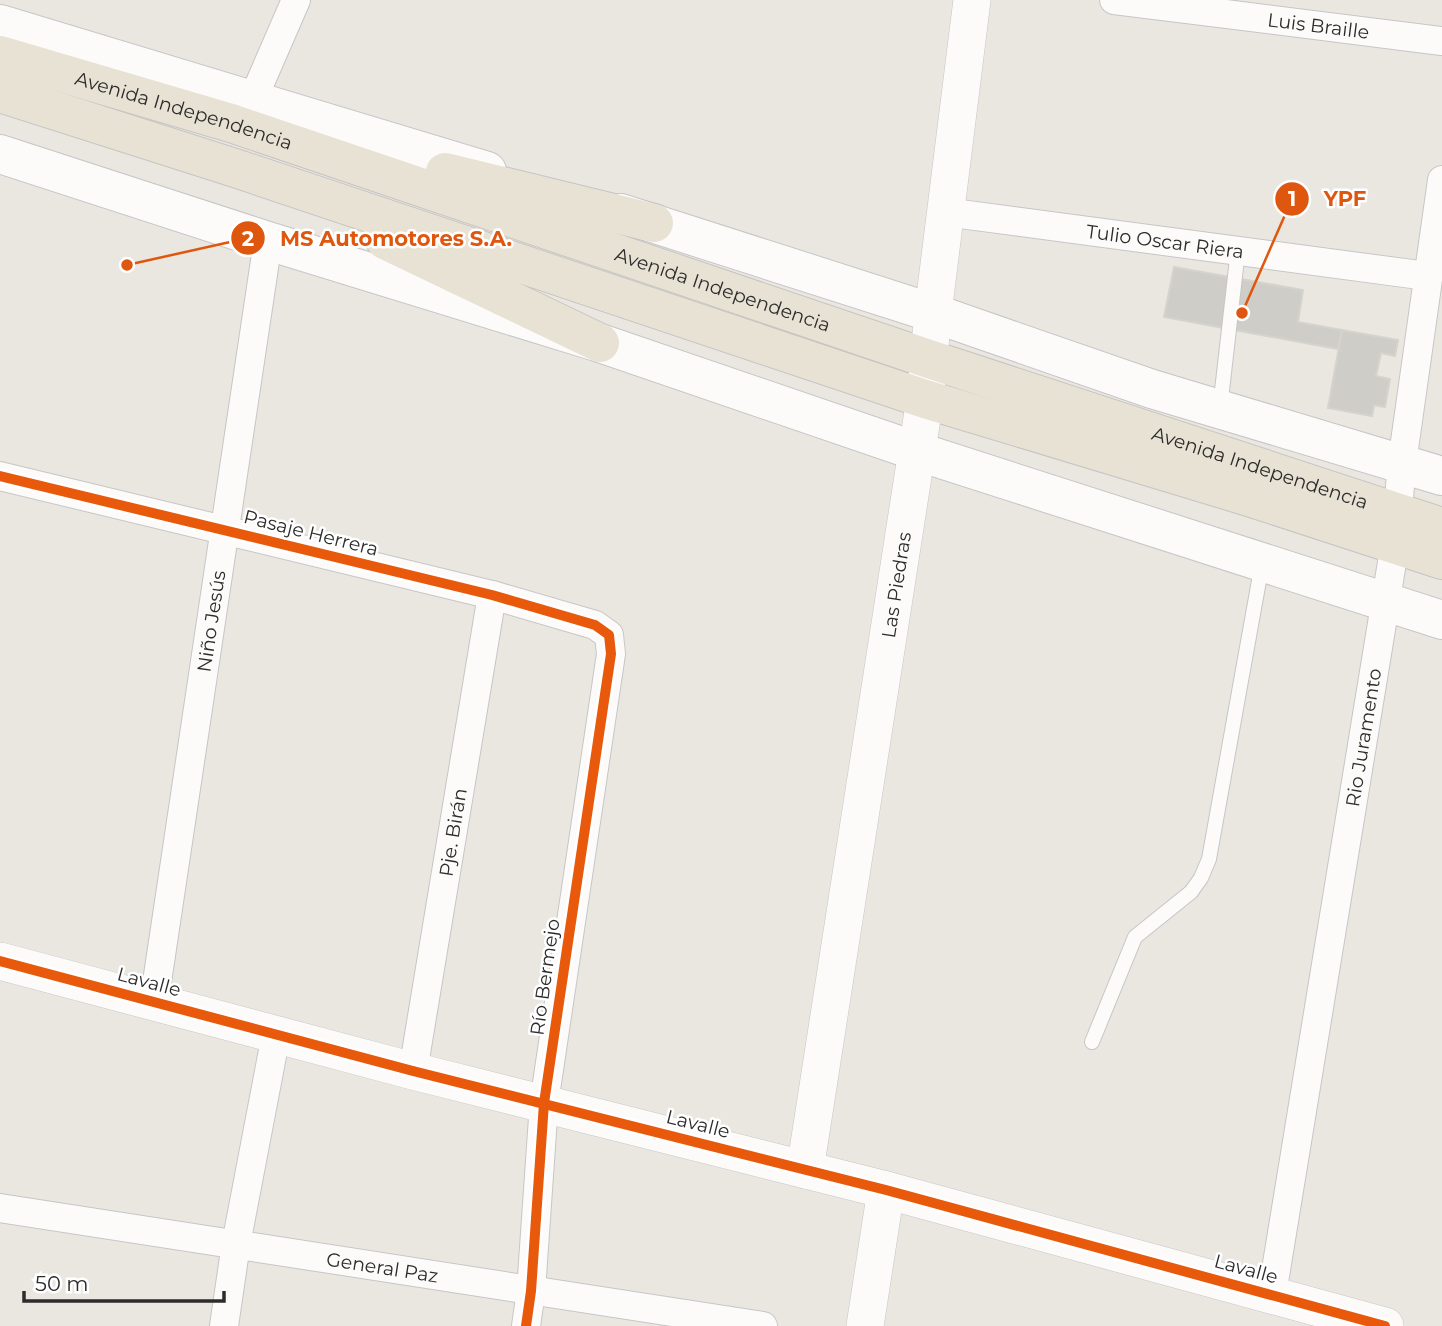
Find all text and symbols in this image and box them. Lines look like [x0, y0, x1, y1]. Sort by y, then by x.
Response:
street label: Luis Braille [1266, 8, 1371, 43]
street label: Avenida Independencia [72, 66, 296, 154]
callout: YPF [1275, 178, 1380, 220]
text: 1 [1288, 186, 1296, 211]
text: YPF [1323, 186, 1366, 211]
callout: MS Automotores S.A. [231, 217, 526, 259]
street label: Tulio Oscar Riera [1085, 219, 1245, 263]
text: 2 [242, 226, 254, 251]
text: MS Automotores S.A. [280, 226, 512, 251]
street label: Avenida Independencia [612, 242, 834, 336]
street label: Avenida Independencia [1149, 421, 1371, 514]
street label: Pasaje Herrera [241, 505, 381, 561]
street label: Las Piedras [876, 530, 916, 640]
street label: Niño Jesús [192, 569, 230, 674]
street label: Rio Juramento [1341, 666, 1386, 808]
street label: Pje. Birán [434, 786, 471, 878]
street label: Río Bermejo [525, 917, 565, 1037]
street label: Lavalle [115, 962, 183, 1002]
street label: Lavalle [664, 1105, 732, 1143]
street label: General Paz [325, 1247, 440, 1287]
street label: Lavalle [1212, 1249, 1280, 1289]
scale bar [24, 1260, 224, 1304]
text: 50 m [35, 1271, 89, 1296]

